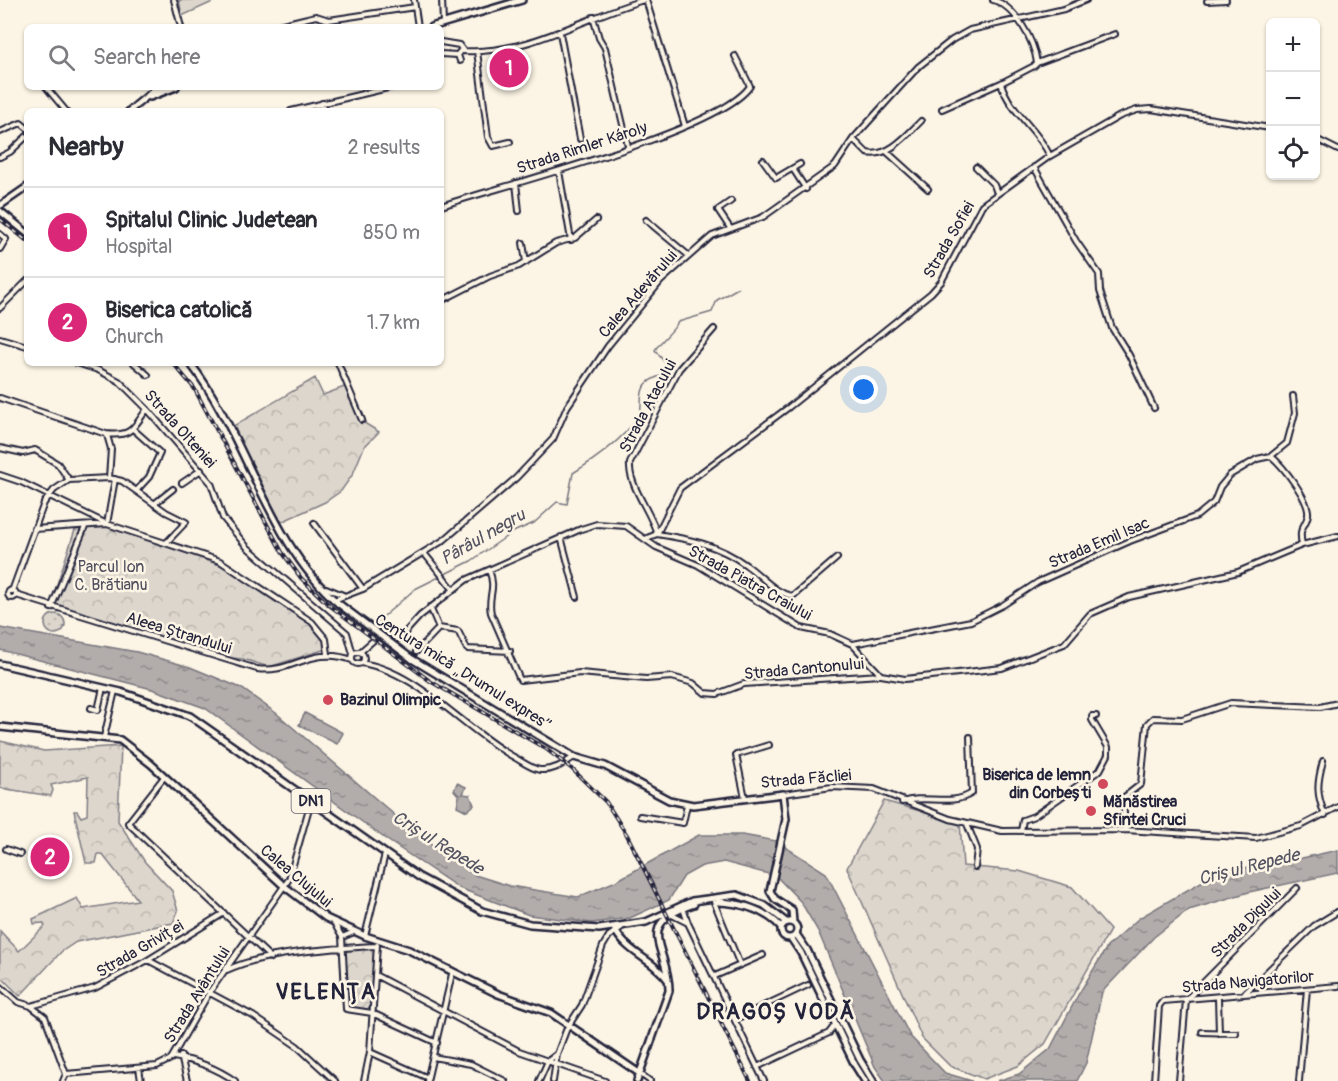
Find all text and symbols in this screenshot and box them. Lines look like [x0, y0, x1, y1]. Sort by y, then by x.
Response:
map controls [1266, 18, 1320, 180]
button: + [1266, 18, 1320, 72]
search box [24, 24, 444, 90]
icon: search [45, 41, 78, 74]
text: Search here [93, 43, 200, 71]
pin: 1 [490, 46, 528, 90]
button: − [1266, 72, 1320, 126]
street label: Strada Rimler Károly [514, 117, 650, 179]
button: locate [1266, 126, 1320, 180]
text: Nearby [48, 131, 124, 163]
text: 2 results [348, 135, 420, 160]
street label: Strada Sofiei [919, 198, 979, 282]
text: Spitalul Clinic Judetean [105, 206, 318, 234]
text: 1 [64, 220, 71, 245]
text: 850 m [363, 220, 420, 245]
text: Hospital [105, 234, 172, 259]
street label: Calea Adevărului [594, 246, 682, 342]
text: Biserica catolică [105, 296, 253, 324]
text: 2 [62, 310, 73, 335]
text: 1.7 km [367, 310, 420, 335]
text: Church [105, 324, 163, 349]
street label: Strada Atacului [615, 356, 681, 456]
your location [849, 375, 878, 404]
street label: Strada Olteniei [140, 386, 220, 472]
water label: Pârâul negru [437, 503, 530, 570]
street label: Strada Emil Isac [1046, 513, 1152, 573]
street label: Strada Piatra Craiului [685, 541, 815, 625]
park label: Parcul Ion C. Brătianu [74, 557, 148, 595]
street label: Aleea Ștrandului [124, 607, 234, 659]
street label: Centura mică „Drumul expres” [371, 609, 555, 735]
street label: Strada Cantonului [743, 654, 865, 684]
place label: Bazinul Olimpic [340, 690, 441, 710]
marker: Bazinul Olimpic [321, 693, 335, 707]
street label: Strada Făcliei [760, 765, 852, 793]
place label: Biserica de lemn din Corbești [982, 765, 1091, 803]
marker: Biserica de lemn din Corbești [1096, 777, 1110, 791]
road number: DN1 [292, 789, 330, 813]
place label: Mănăstirea Sfintei Cruci [1103, 792, 1186, 830]
marker: Mănăstirea Sfintei Cruci [1084, 804, 1098, 818]
water label: Crișul Repede [388, 806, 490, 881]
pin: 2 [31, 834, 70, 880]
street label: Calea Clujului [256, 840, 336, 912]
water label: Crișul Repede [1196, 843, 1304, 891]
street label: Strada Digului [1207, 884, 1285, 962]
street label: Strada Griviței [93, 916, 187, 982]
street label: Strada Avântului [159, 943, 235, 1047]
street label: Strada Navigatorilor [1181, 966, 1315, 998]
district label: VELENȚA [276, 978, 376, 1006]
district label: DRAGOȘ VODĂ [696, 998, 856, 1026]

